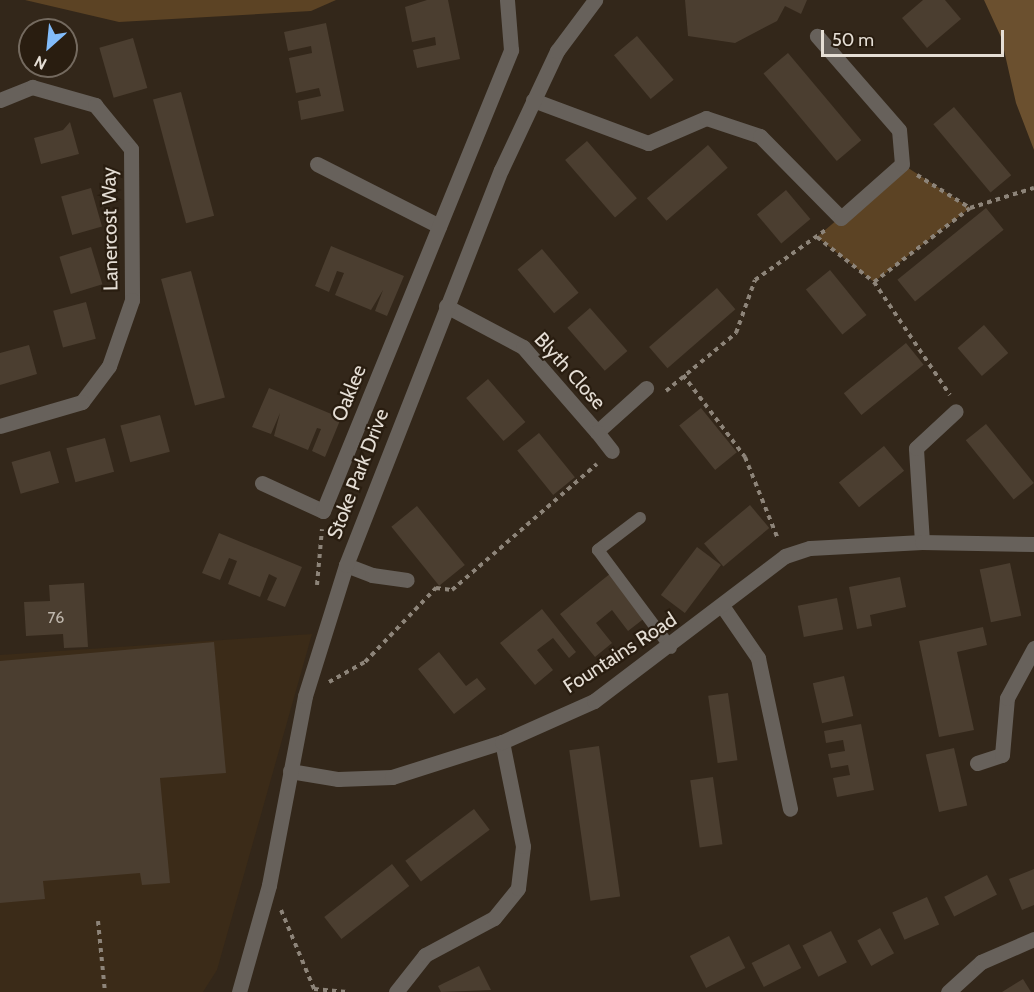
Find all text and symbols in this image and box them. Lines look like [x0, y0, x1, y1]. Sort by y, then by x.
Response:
north arrow [18, 18, 78, 78]
scale bar [824, 18, 1007, 56]
text: 50 m [832, 29, 874, 51]
text: N [31, 52, 50, 74]
street label: Lanercost Way [97, 167, 123, 291]
street label: Blyth Close [529, 328, 611, 414]
street label: Oaklee [327, 361, 371, 425]
street label: Stoke Park Drive [322, 405, 394, 543]
house number: 76 [48, 608, 64, 628]
street label: Fountains Road [559, 608, 681, 698]

